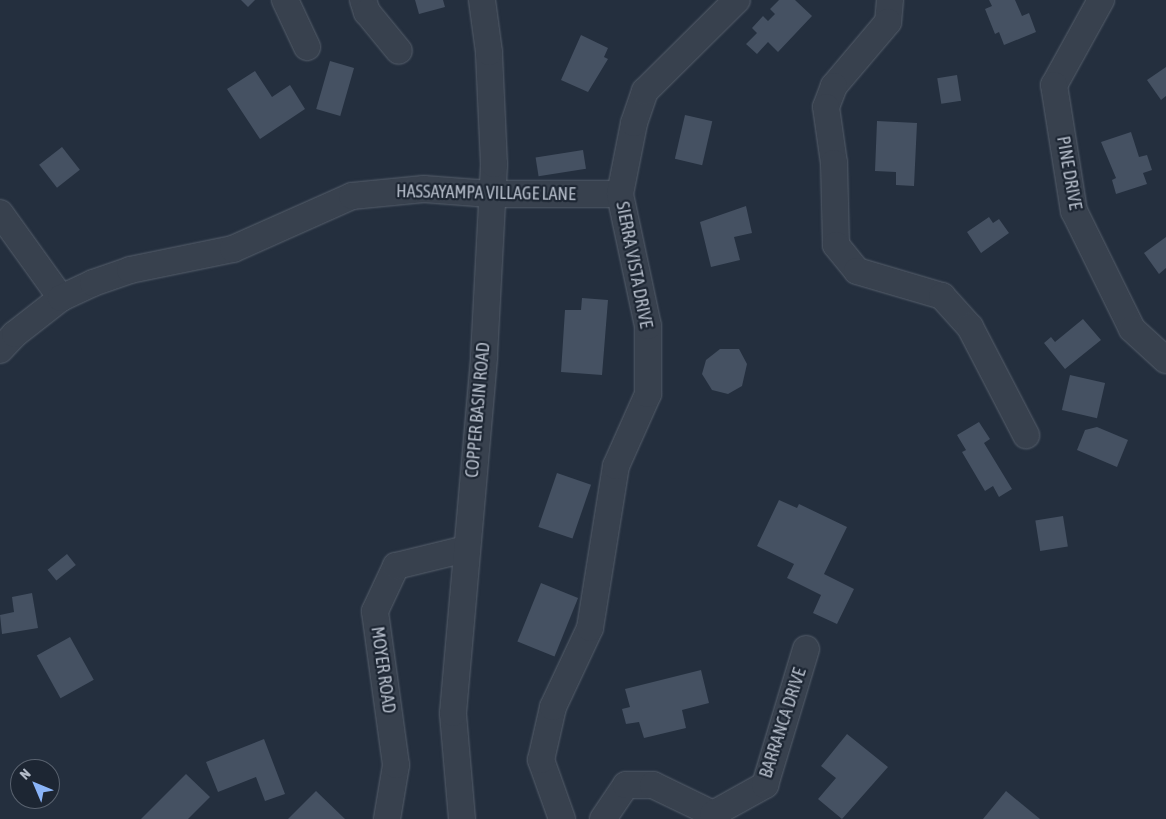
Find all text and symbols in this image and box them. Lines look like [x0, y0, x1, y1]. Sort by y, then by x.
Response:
street label: PINE DRIVE [1052, 135, 1086, 211]
street label: HASSAYAMPA VILLAGE LANE [396, 181, 576, 205]
street label: SIERRA VISTA DRIVE [611, 200, 657, 330]
street label: COPPER BASIN ROAD [461, 341, 495, 479]
street label: MOYER ROAD [366, 625, 400, 715]
street label: BARRANCA DRIVE [755, 665, 811, 781]
north arrow [10, 759, 60, 809]
text: N [17, 766, 34, 783]

